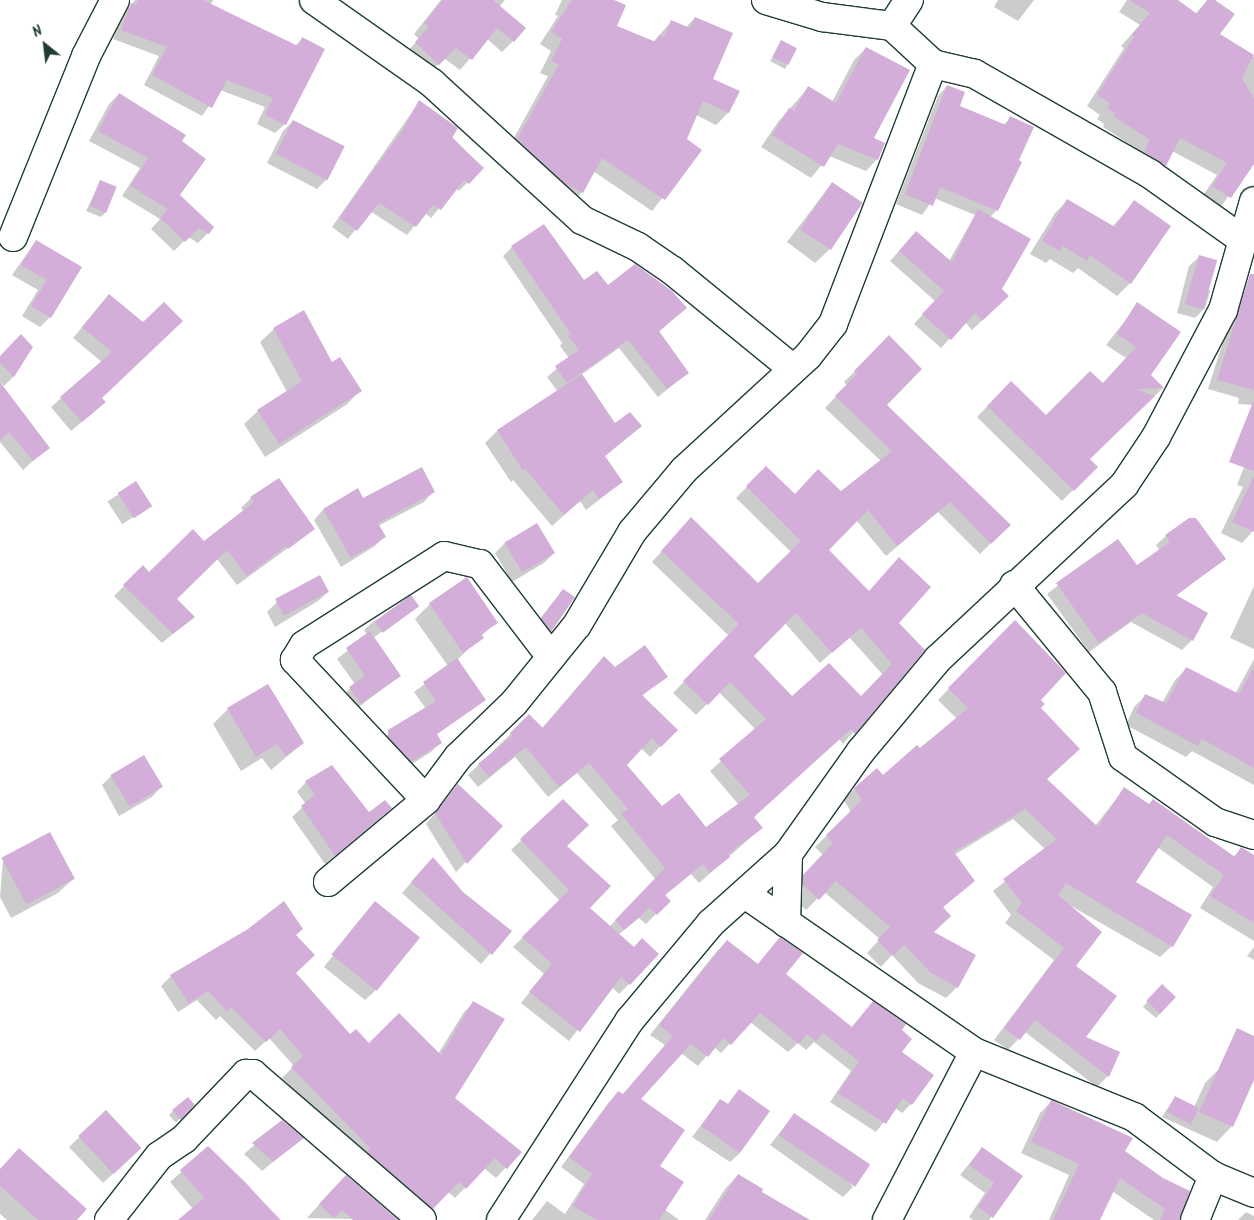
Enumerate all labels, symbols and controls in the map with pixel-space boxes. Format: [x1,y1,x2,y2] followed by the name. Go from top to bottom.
[20,20,70,70] north arrow
[29,20,47,44] text: N

